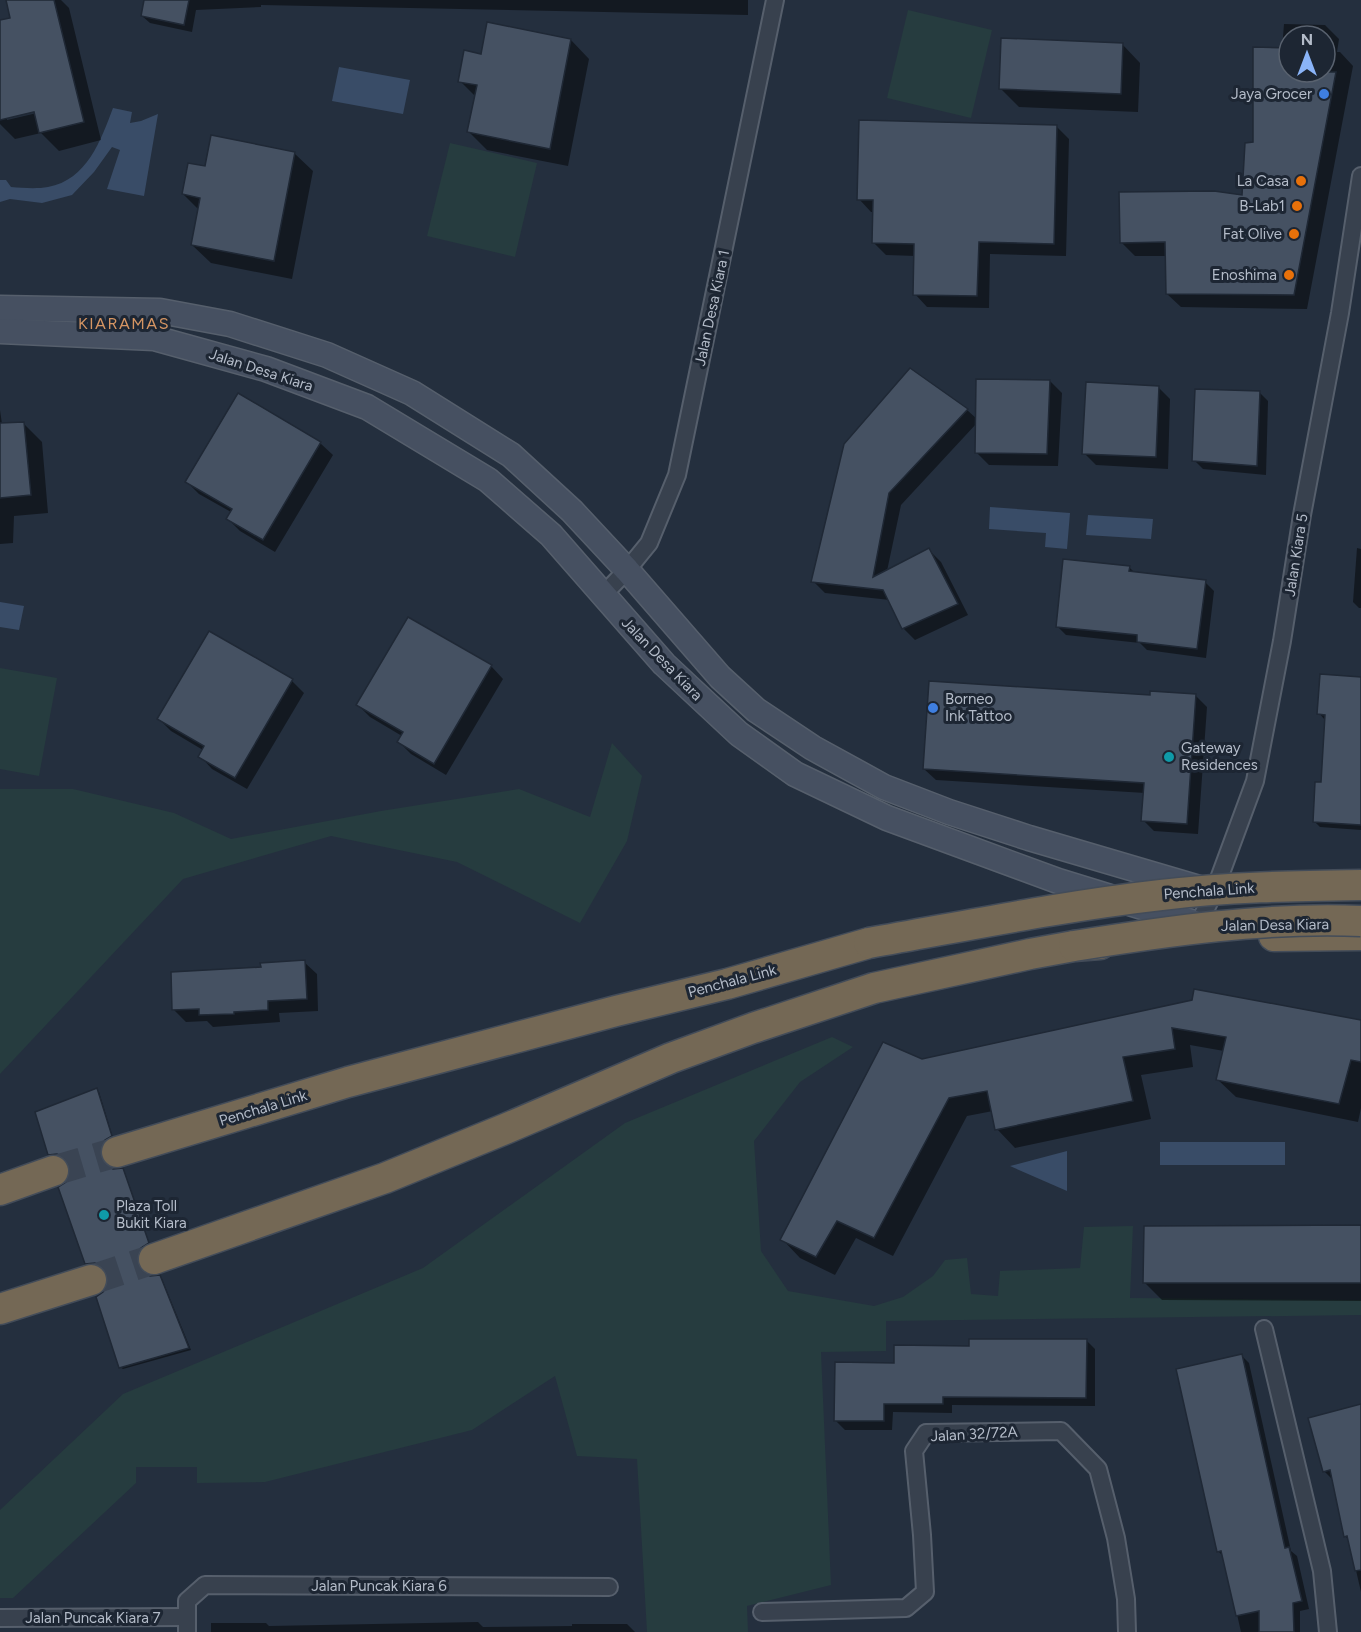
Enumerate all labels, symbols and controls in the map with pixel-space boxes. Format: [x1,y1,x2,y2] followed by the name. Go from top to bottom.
[1277,24,1337,84] north arrow
[1301,30,1313,49] text: N
[1231,85,1312,103] place label: Jaya Grocer
[1317,87,1331,101] marker: Jaya Grocer
[1237,172,1289,190] place label: La Casa
[1294,174,1308,188] marker: La Casa
[1239,197,1285,215] place label: B-Lab1
[1290,199,1304,213] marker: B-Lab1
[1223,225,1282,243] place label: Fat Olive
[1287,227,1301,241] marker: Fat Olive
[691,248,733,368] street label: Jalan Desa Kiara 1
[1212,266,1277,284] place label: Enoshima
[1282,268,1296,282] marker: Enoshima
[78,314,170,333] district label: KIARAMAS
[207,345,315,395] street label: Jalan Desa Kiara
[1281,512,1311,598] street label: Jalan Kiara 5
[618,614,706,704] street label: Jalan Desa Kiara
[945,690,1012,725] place label: Borneo Ink Tattoo
[926,701,940,715] marker: Borneo Ink Tattoo
[1181,739,1258,774] place label: Gateway Residences
[1162,750,1176,764] marker: Gateway Residences
[1163,879,1256,903] street label: Penchala Link
[1221,915,1329,935] street label: Jalan Desa Kiara
[686,960,779,1001] street label: Penchala Link
[217,1086,310,1130] street label: Penchala Link
[116,1197,187,1232] place label: Plaza Toll Bukit Kiara
[97,1208,111,1222] marker: Plaza Toll Bukit Kiara
[930,1423,1018,1445] street label: Jalan 32/72A
[311,1577,447,1595] street label: Jalan Puncak Kiara 6
[25,1609,161,1627] street label: Jalan Puncak Kiara 7

